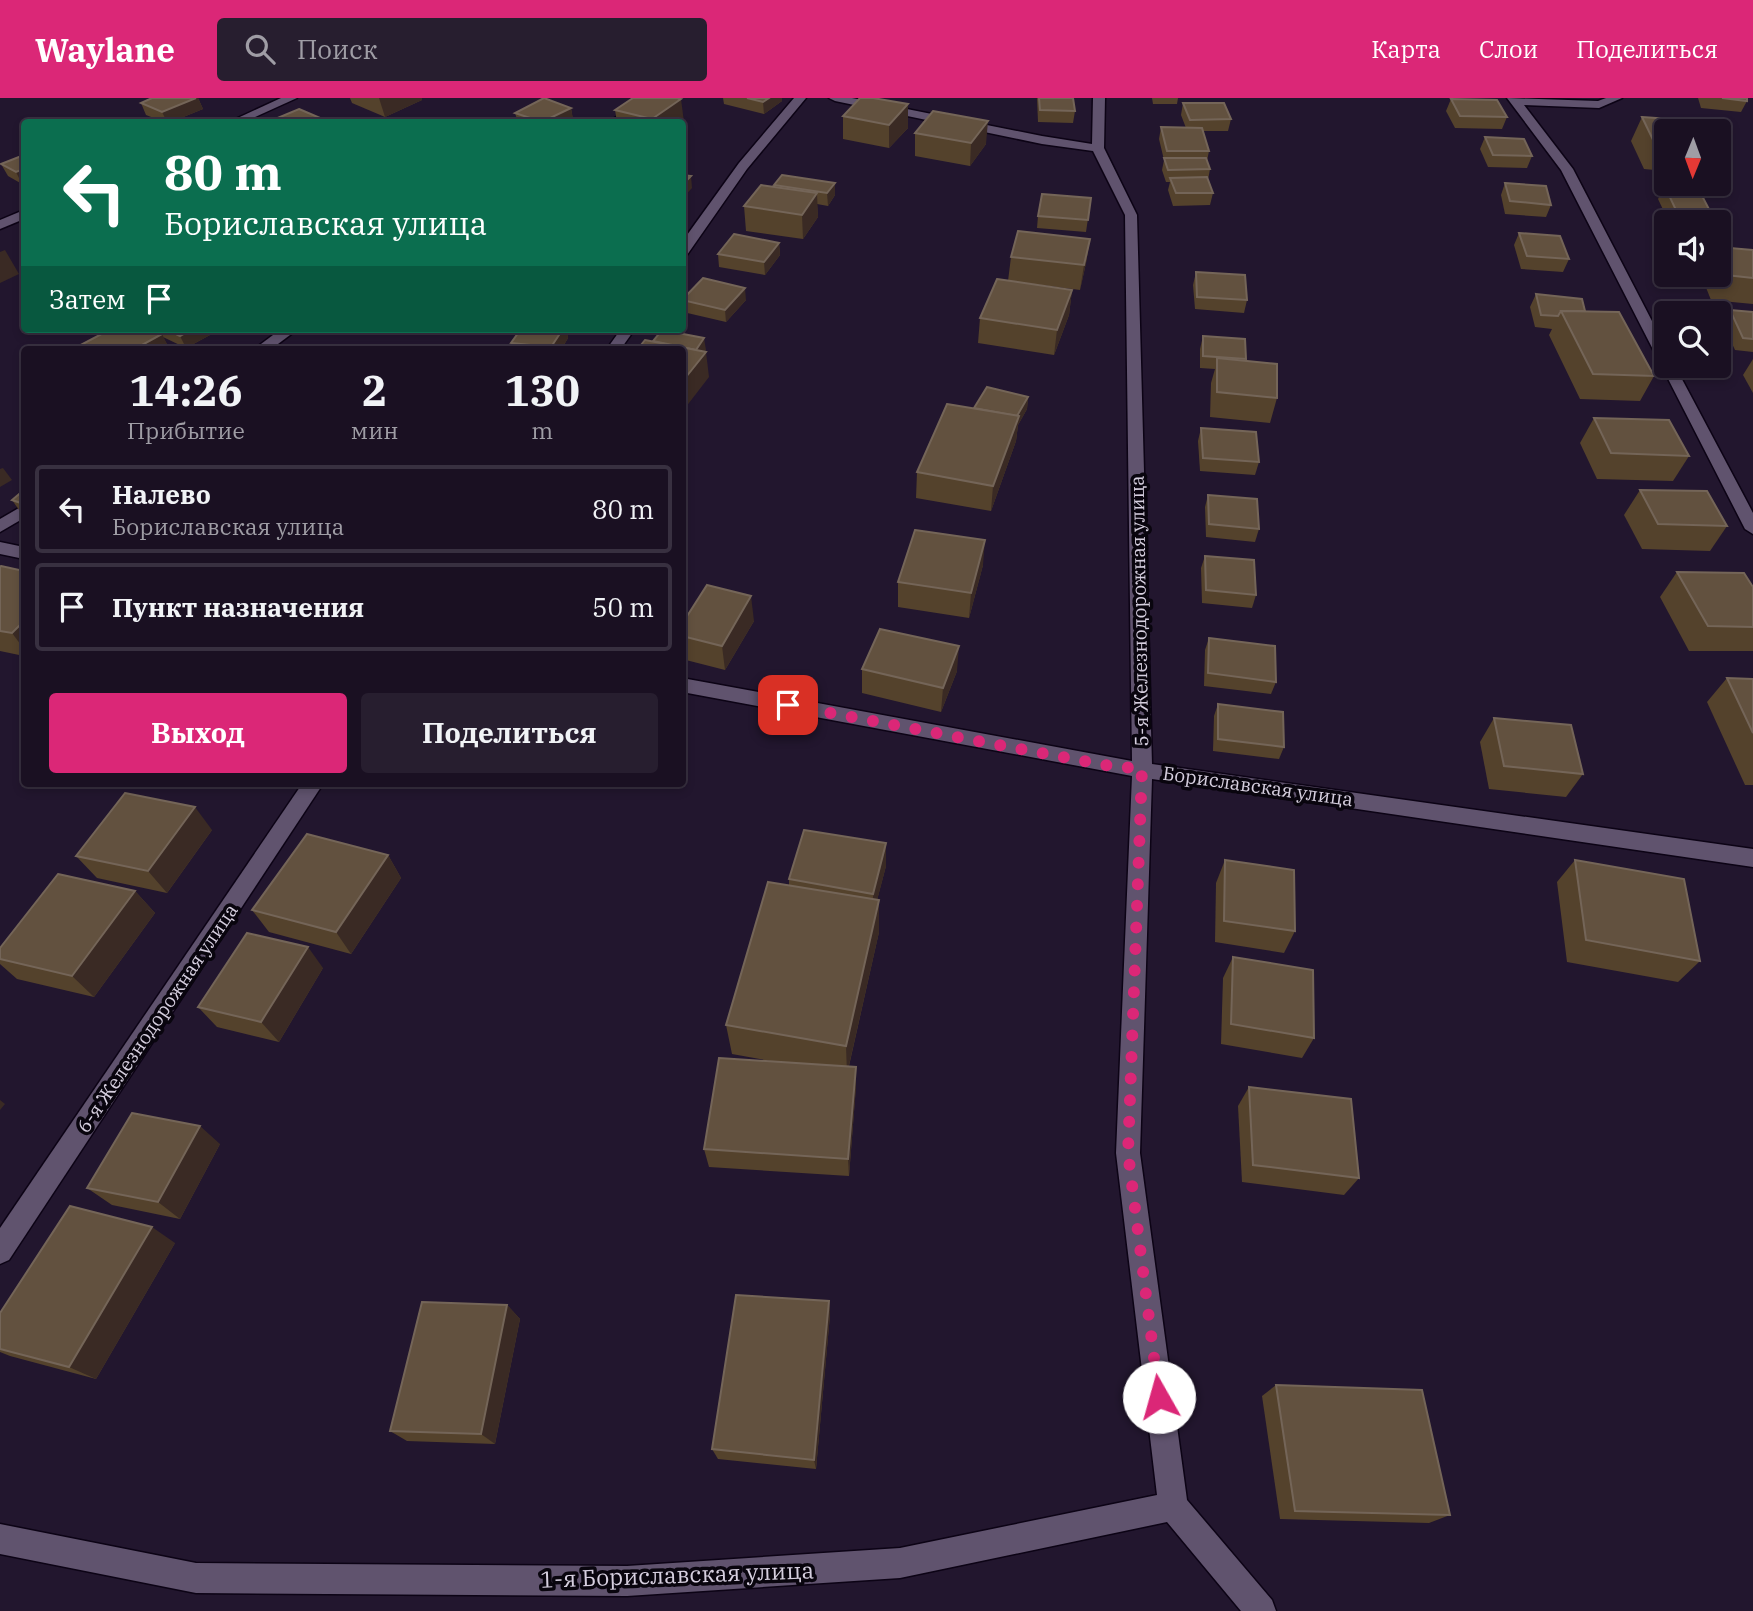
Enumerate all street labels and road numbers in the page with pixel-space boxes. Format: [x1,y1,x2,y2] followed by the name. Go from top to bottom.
[1125,475,1153,747] street label: 5-я Железнодорожная улица
[1161,761,1355,811] street label: Бориславская улица
[71,899,243,1137] street label: 6-я Железнодорожная улица
[540,1554,814,1594] street label: 1-я Бориславская улица

